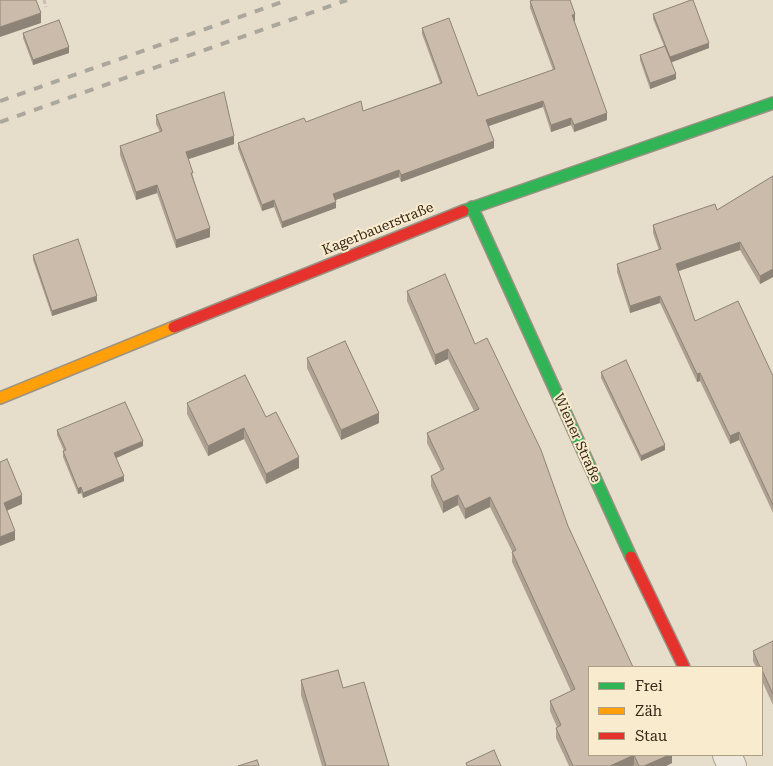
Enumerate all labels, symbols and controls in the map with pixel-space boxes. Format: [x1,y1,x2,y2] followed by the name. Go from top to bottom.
[320,199,436,259] street label: Kagerbauerstraße
[550,391,604,485] street label: Wiener Straße
[588,666,763,756] legend
[635,677,663,695] text: Frei
[635,702,662,720] text: Zäh
[635,727,667,745] text: Stau

